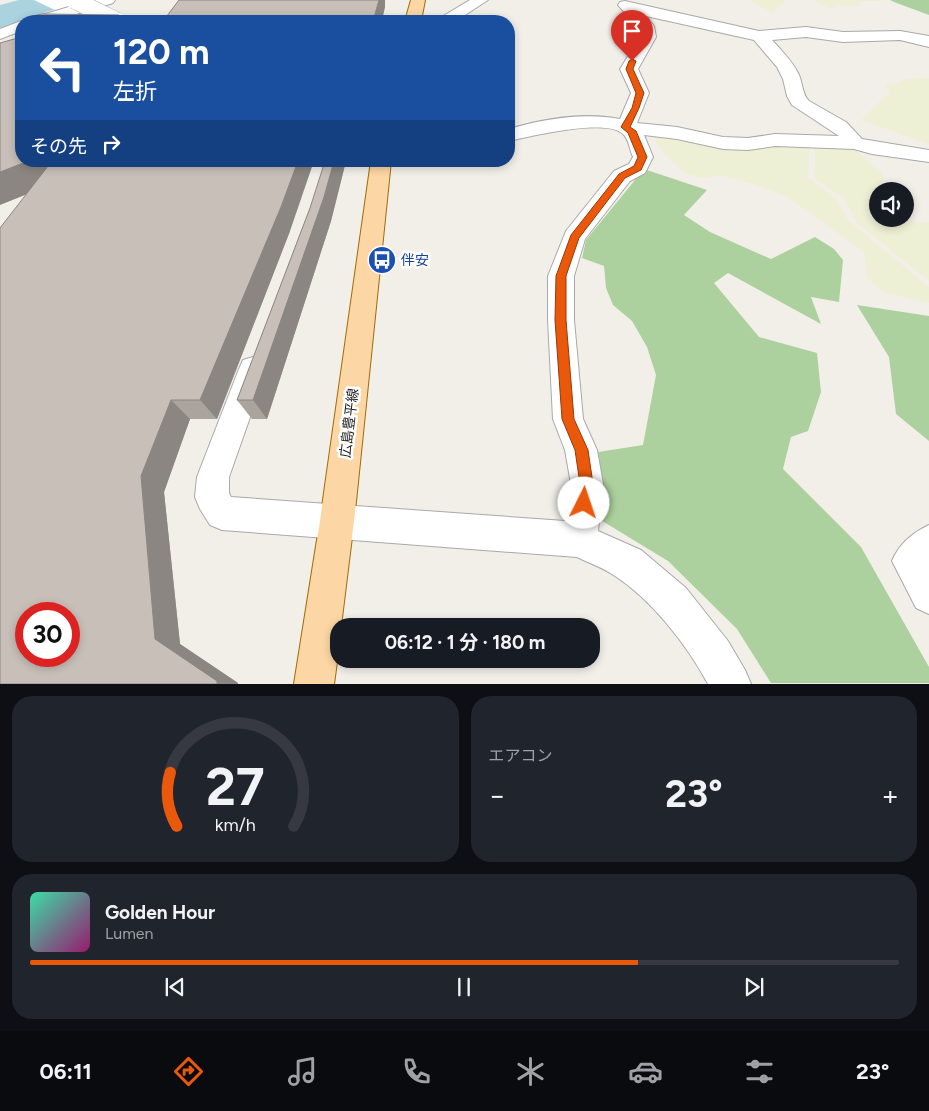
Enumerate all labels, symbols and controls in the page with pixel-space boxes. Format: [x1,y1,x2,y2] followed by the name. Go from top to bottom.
[611,10,653,61] pin
[618,17,646,45] icon: arrive
[113,31,210,73] text: 120 m
[30,35,95,100] icon: left
[113,78,157,105] text: 左折
[97,130,125,158] icon: right
[30,135,87,158] text: その先
[869,182,914,227] map controls
[869,182,914,227] button: sound
[367,245,397,275] bus stop icon: 伴安
[401,252,429,269] place label: 伴安
[337,387,362,459] street label: 広島豊平線
[557,476,609,528] position arrow
[15,602,80,667] speed limit sign: 30
[385,631,545,654] text: 06:12 · 1 分 · 180 m
[489,746,553,765] text: エアコン
[206,756,265,818] text: 27
[665,771,723,817] text: 23°
[489,778,506,812] text: −
[882,778,899,812] text: +
[215,814,256,835] text: km/h
[105,901,215,924] text: Golden Hour
[105,924,154,943] text: Lumen
[161,973,189,1001] icon: previous
[450,973,478,1001] icon: pause
[740,973,768,1001] icon: next
[171,1054,206,1089] icon: directions
[285,1054,320,1089] icon: music
[399,1054,434,1089] icon: phone
[513,1054,548,1089] icon: climate
[628,1054,663,1089] icon: car
[742,1054,777,1089] icon: filters
[40,1058,92,1085] text: 06:11
[856,1058,889,1085] text: 23°

